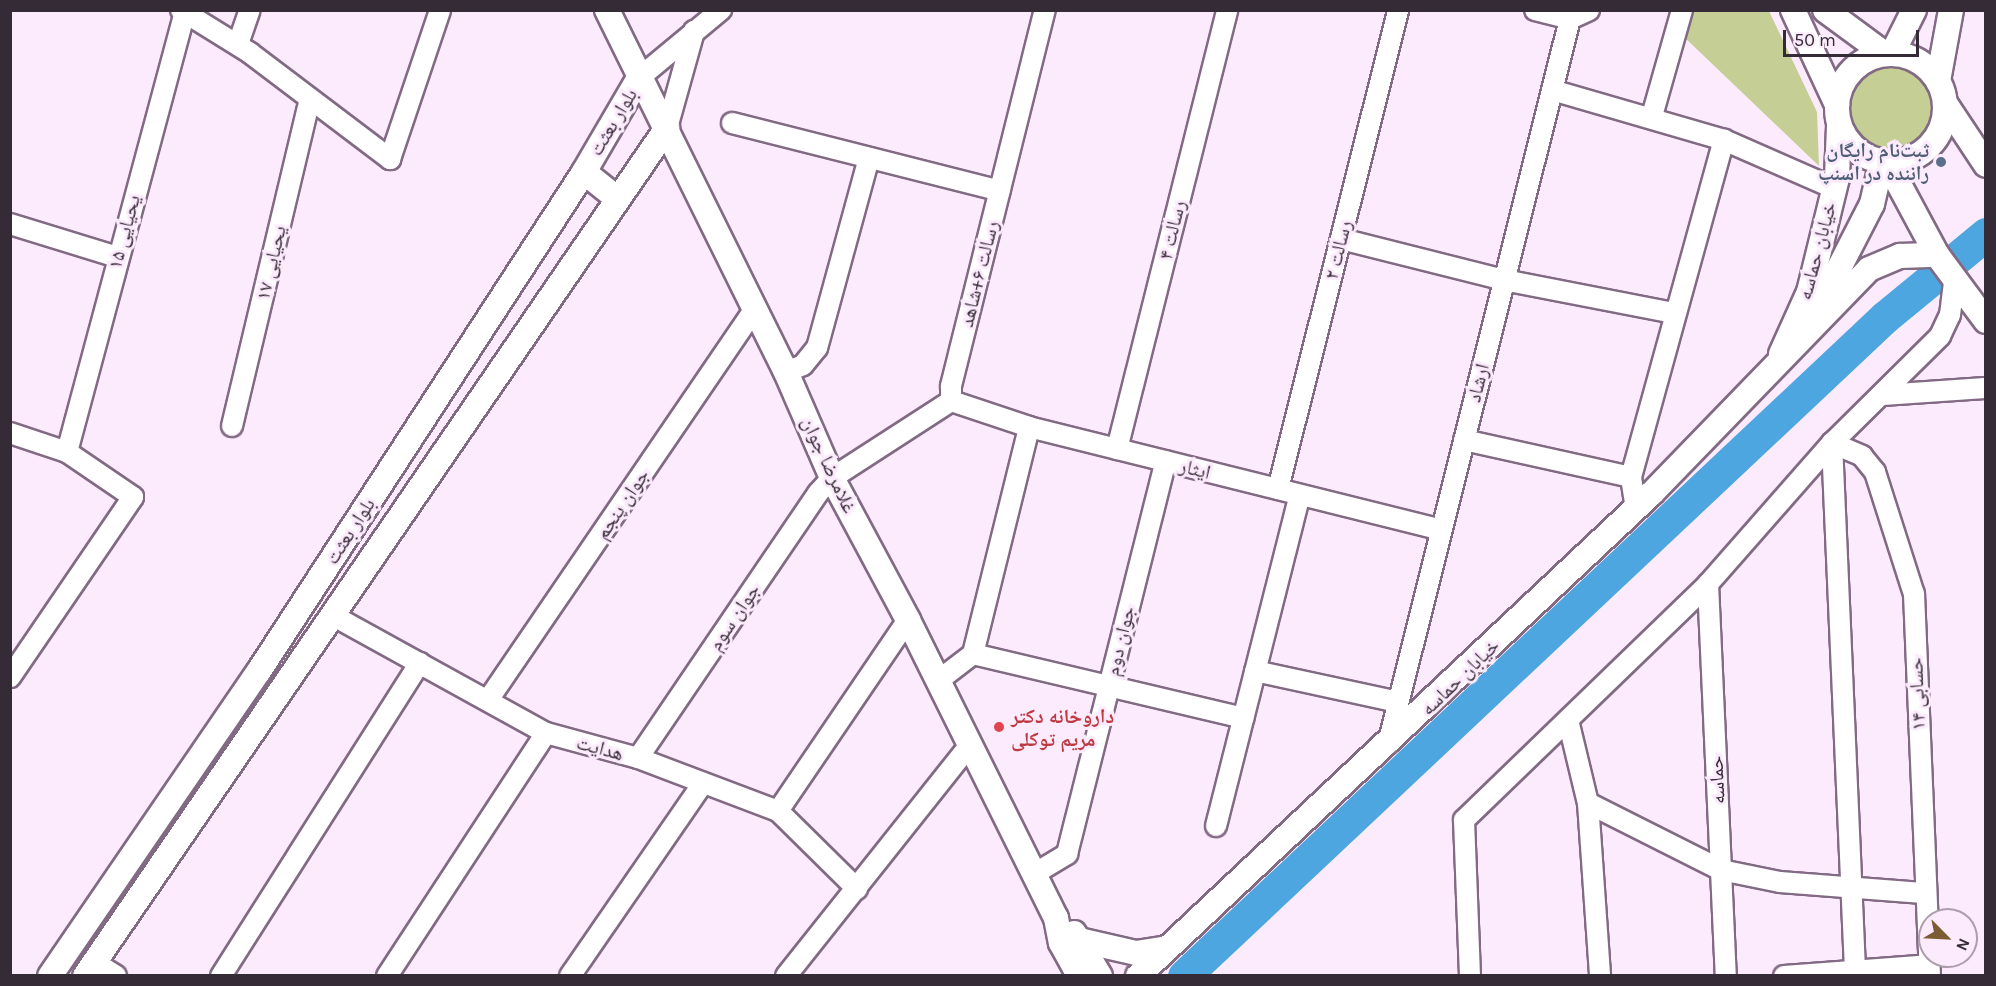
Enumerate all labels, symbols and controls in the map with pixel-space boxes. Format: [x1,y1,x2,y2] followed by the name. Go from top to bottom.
[1786,18,1922,56] scale bar
[1794,29,1836,51] text: 50 m
[584,84,642,160] street label: بلوار بعثت
[1818,138,1929,185] place label: ثبت‌نام رایگان راننده در اسنپ
[1934,155,1948,169] marker: ثبت‌نام رایگان راننده در اسنپ
[103,192,145,272] street label: یحیایی ۱۵
[1153,198,1191,262] street label: رسالت ۴
[1792,199,1842,303] street label: خیابان حماسه
[954,218,1004,330] street label: رسالت ۶+شاهد
[1319,218,1357,282] street label: رسالت ۲
[251,223,291,303] street label: یحیایی ۱۷
[1462,361,1494,405] street label: ارشاد
[796,413,862,517] street label: غلامرضا جوان
[1177,454,1213,484] street label: ایثار
[590,464,654,544] street label: جوان پنجم
[320,493,380,569] street label: بلوار بعثت
[703,579,765,655] street label: جوان سوم
[1100,604,1140,678] street label: جوان دوم
[1416,634,1504,720] street label: خیابان حماسه
[1904,657,1930,731] street label: حسابی ۱۴
[1011,704,1114,751] place label: داروخانه دکتر مریم توکلی
[992,720,1006,734] marker: داروخانه دکتر مریم توکلی
[574,730,626,766] street label: هدایت
[1704,755,1730,805] street label: حماسه
[1918,908,1978,968] north arrow
[1952,936,1974,954] text: N

